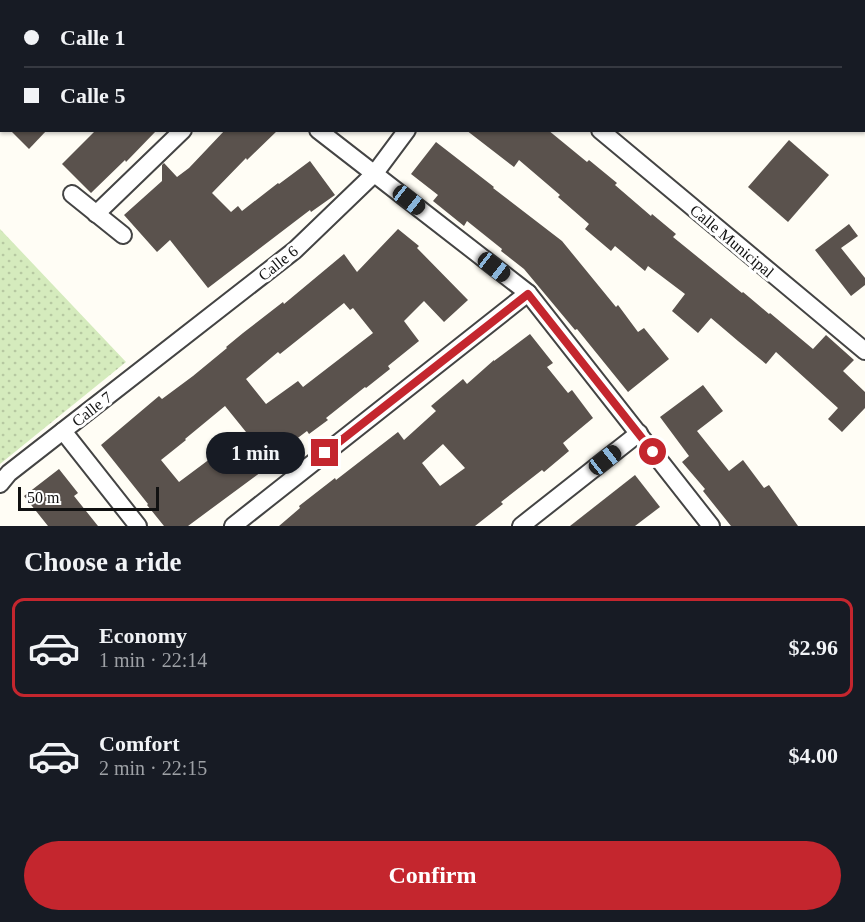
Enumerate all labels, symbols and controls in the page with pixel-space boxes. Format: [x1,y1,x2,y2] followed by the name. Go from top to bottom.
[60,25,125,50] text: Calle 1
[60,83,125,108] text: Calle 5
[389,182,429,218] car
[686,201,778,282] street label: Calle Municipal
[255,242,301,284] street label: Calle 6
[474,249,514,285] car
[69,388,115,430] street label: Calle 7
[205,432,304,474] callout: 1 min
[639,438,666,465] route start
[311,439,338,466] route end
[231,442,280,464] text: 1 min
[585,442,625,478] car
[18,484,159,511] scale bar
[27,489,59,506] text: 50 m
[24,547,182,577] text: Choose a ride
[27,621,81,675] icon: car
[99,623,187,648] text: Economy
[789,635,838,660] text: $2.96
[99,649,207,671] text: 1 min · 22:14
[27,729,81,783] icon: car
[99,731,180,756] text: Comfort
[789,743,838,768] text: $4.00
[99,757,207,779] text: 2 min · 22:15
[24,841,841,910] button: Confirm

